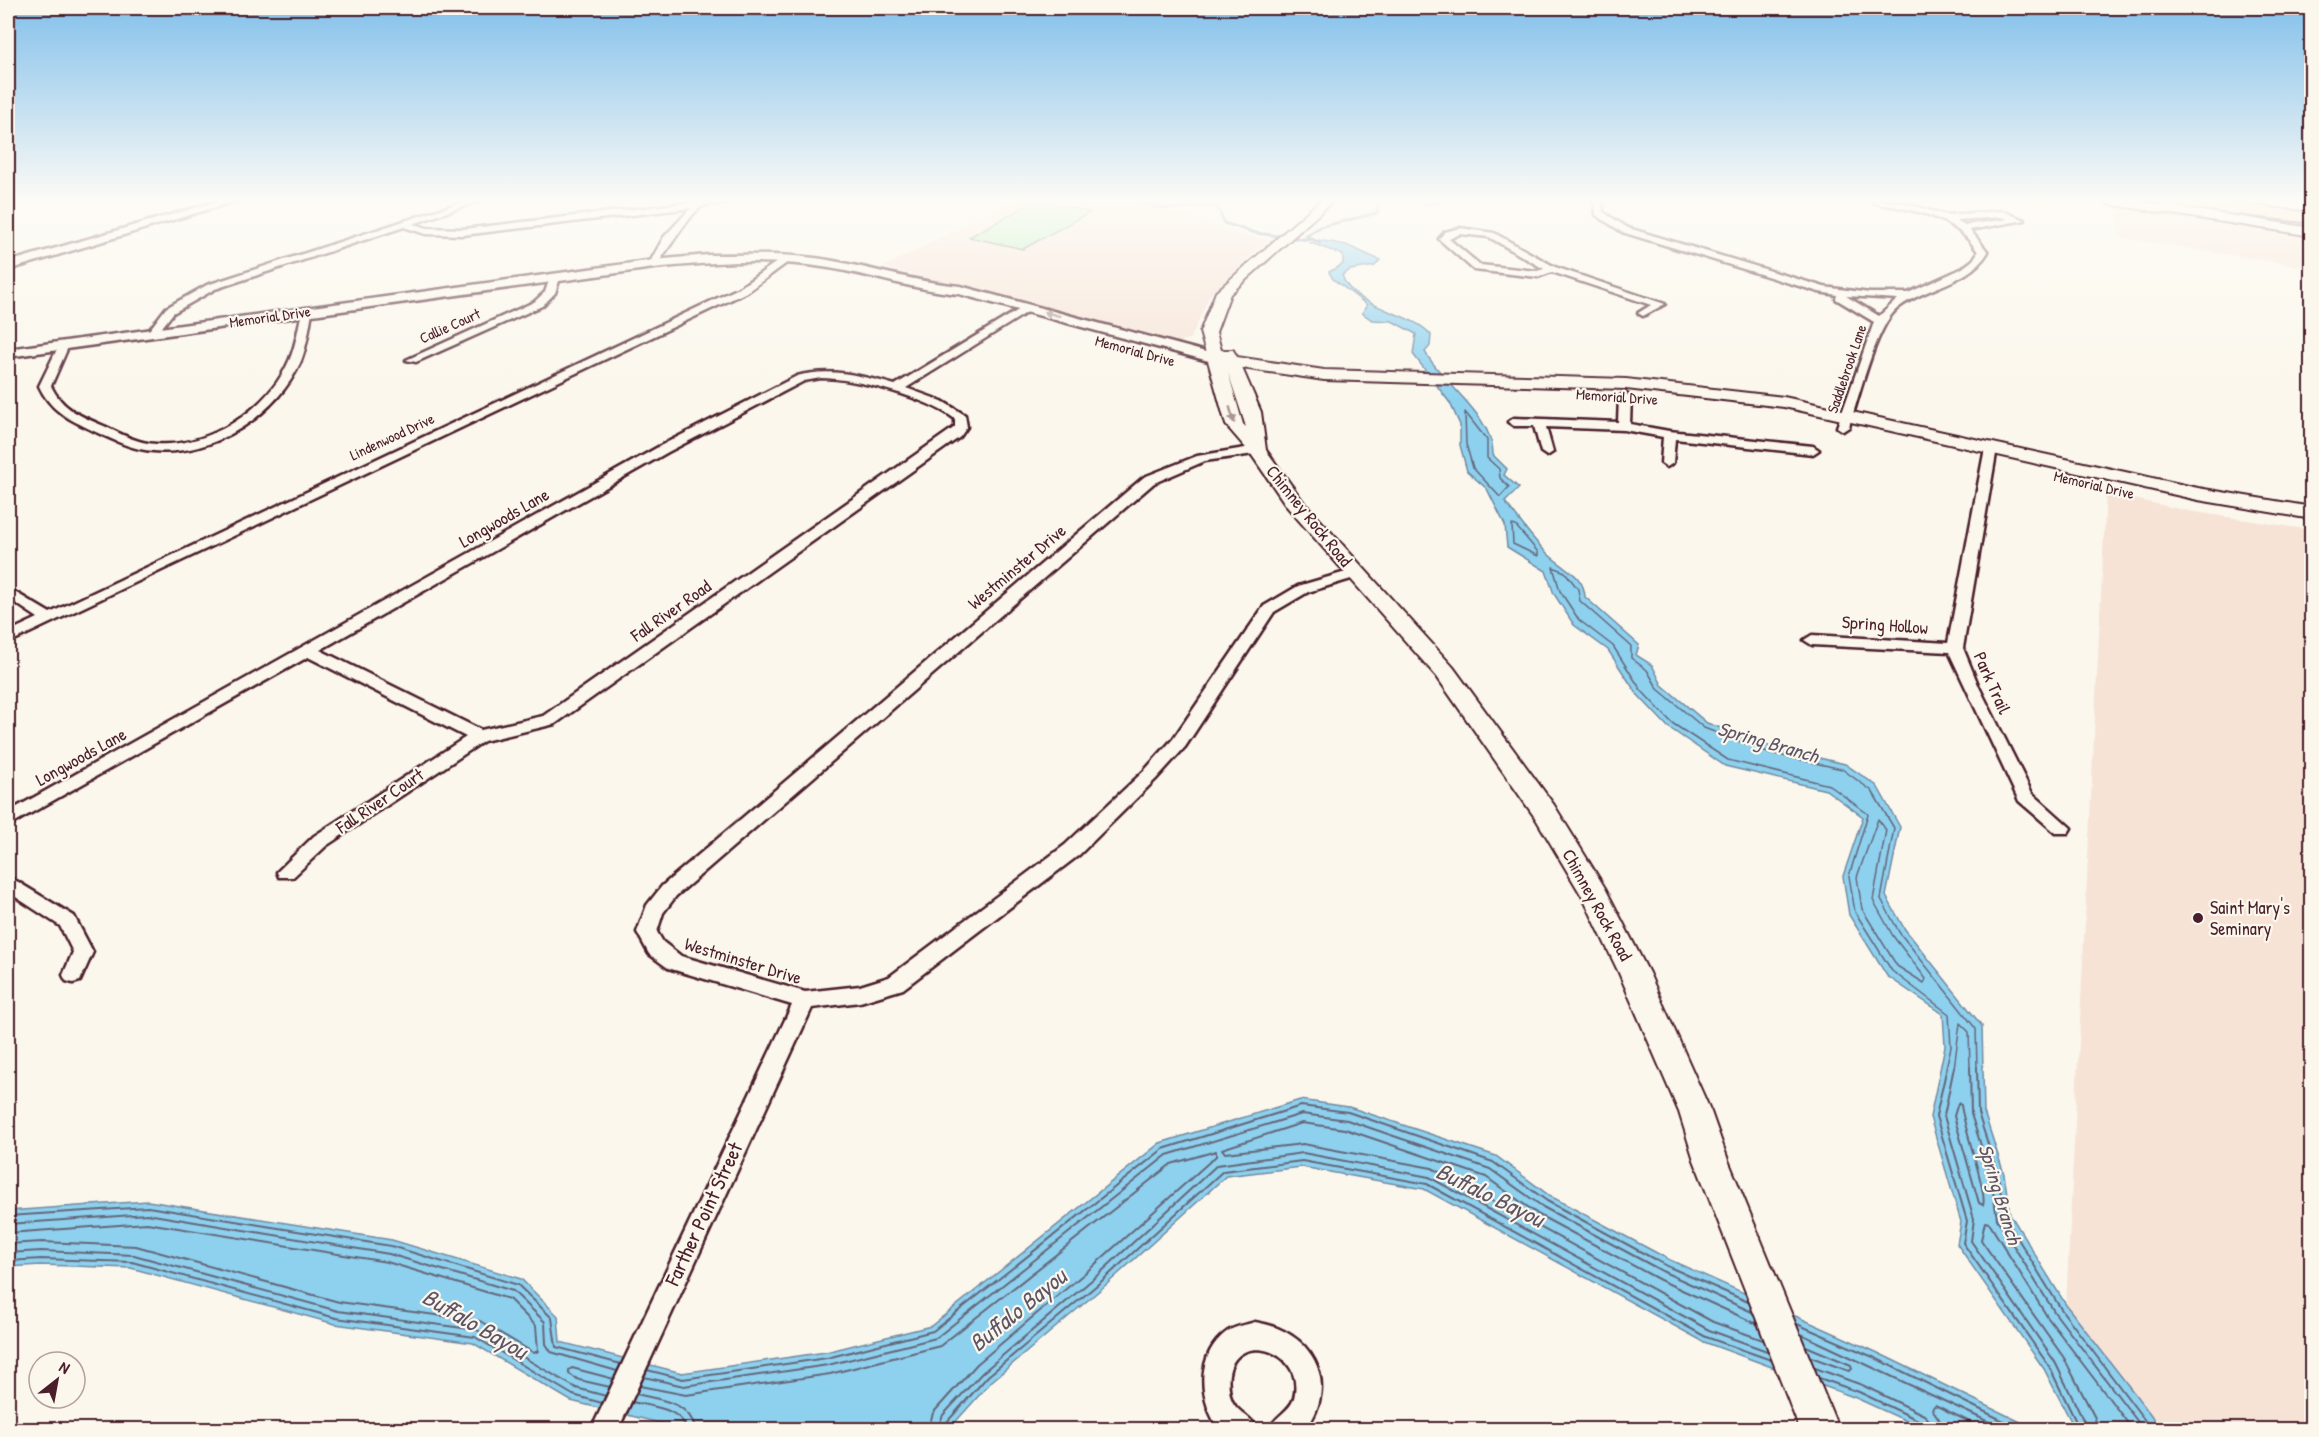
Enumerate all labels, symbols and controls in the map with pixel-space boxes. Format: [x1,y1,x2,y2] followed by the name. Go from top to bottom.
[228,300,312,333] street label: Memorial Drive
[416,302,484,348] street label: Callie Court
[1042,309,1061,319] one-way arrow
[1822,322,1871,416] street label: Saddlebrook Lane
[1093,330,1177,371] street label: Memorial Drive
[1575,383,1659,410] street label: Memorial Drive
[1228,406,1237,424] one-way arrow
[346,408,437,465] street label: Lindenwood Drive
[1261,460,1358,572] street label: Chimney Rock Road
[2052,465,2136,504] street label: Memorial Drive
[454,482,553,553] street label: Longwoods Lane
[962,518,1071,615] street label: Westminster Drive
[625,574,716,648] street label: Fall River Road
[1841,609,1929,640] street label: Spring Hollow
[1968,648,2017,718] street label: Park Trail
[1714,714,1823,770] water label: Spring Branch
[31,721,131,792] street label: Longwoods Lane
[330,762,429,840] street label: Fall River Court
[1556,844,1638,965] street label: Chimney Rock Road
[2210,895,2290,941] place label: Saint Mary's Seminary
[2191,911,2205,925] marker: Saint Mary's Seminary
[682,931,805,990] street label: Westminster Drive
[657,1137,750,1291] street label: Farther Point Street
[1972,1140,2029,1249] water label: Spring Branch
[1431,1154,1552,1236] water label: Buffalo Bayou
[962,1259,1075,1359] water label: Buffalo Bayou
[417,1280,536,1368] water label: Buffalo Bayou
[27,1350,87,1410] north arrow
[55,1356,74,1379] text: N

